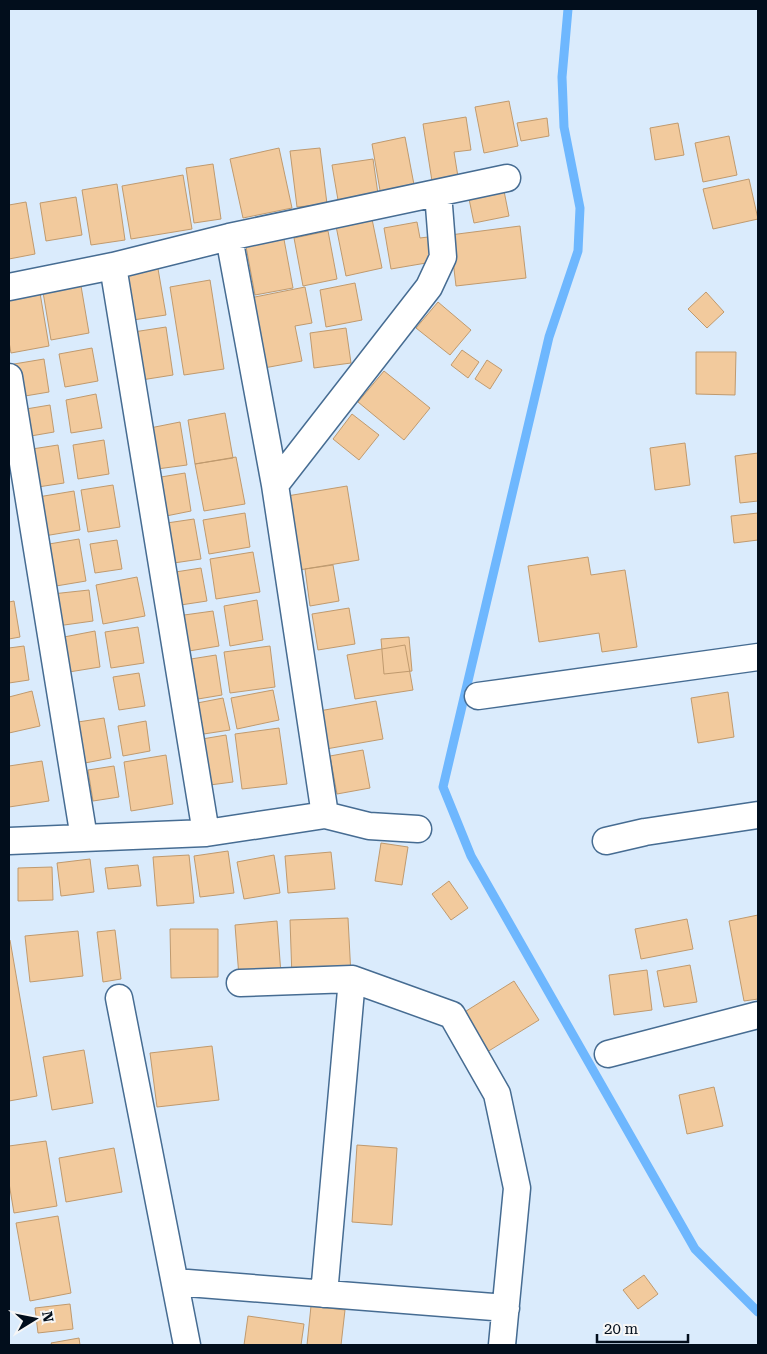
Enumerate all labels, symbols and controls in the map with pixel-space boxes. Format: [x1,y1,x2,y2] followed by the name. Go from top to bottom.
[10,1294,60,1344] north arrow
[39,1310,57,1324] text: N
[597,1312,688,1344] scale bar
[604,1320,639,1338] text: 20 m

